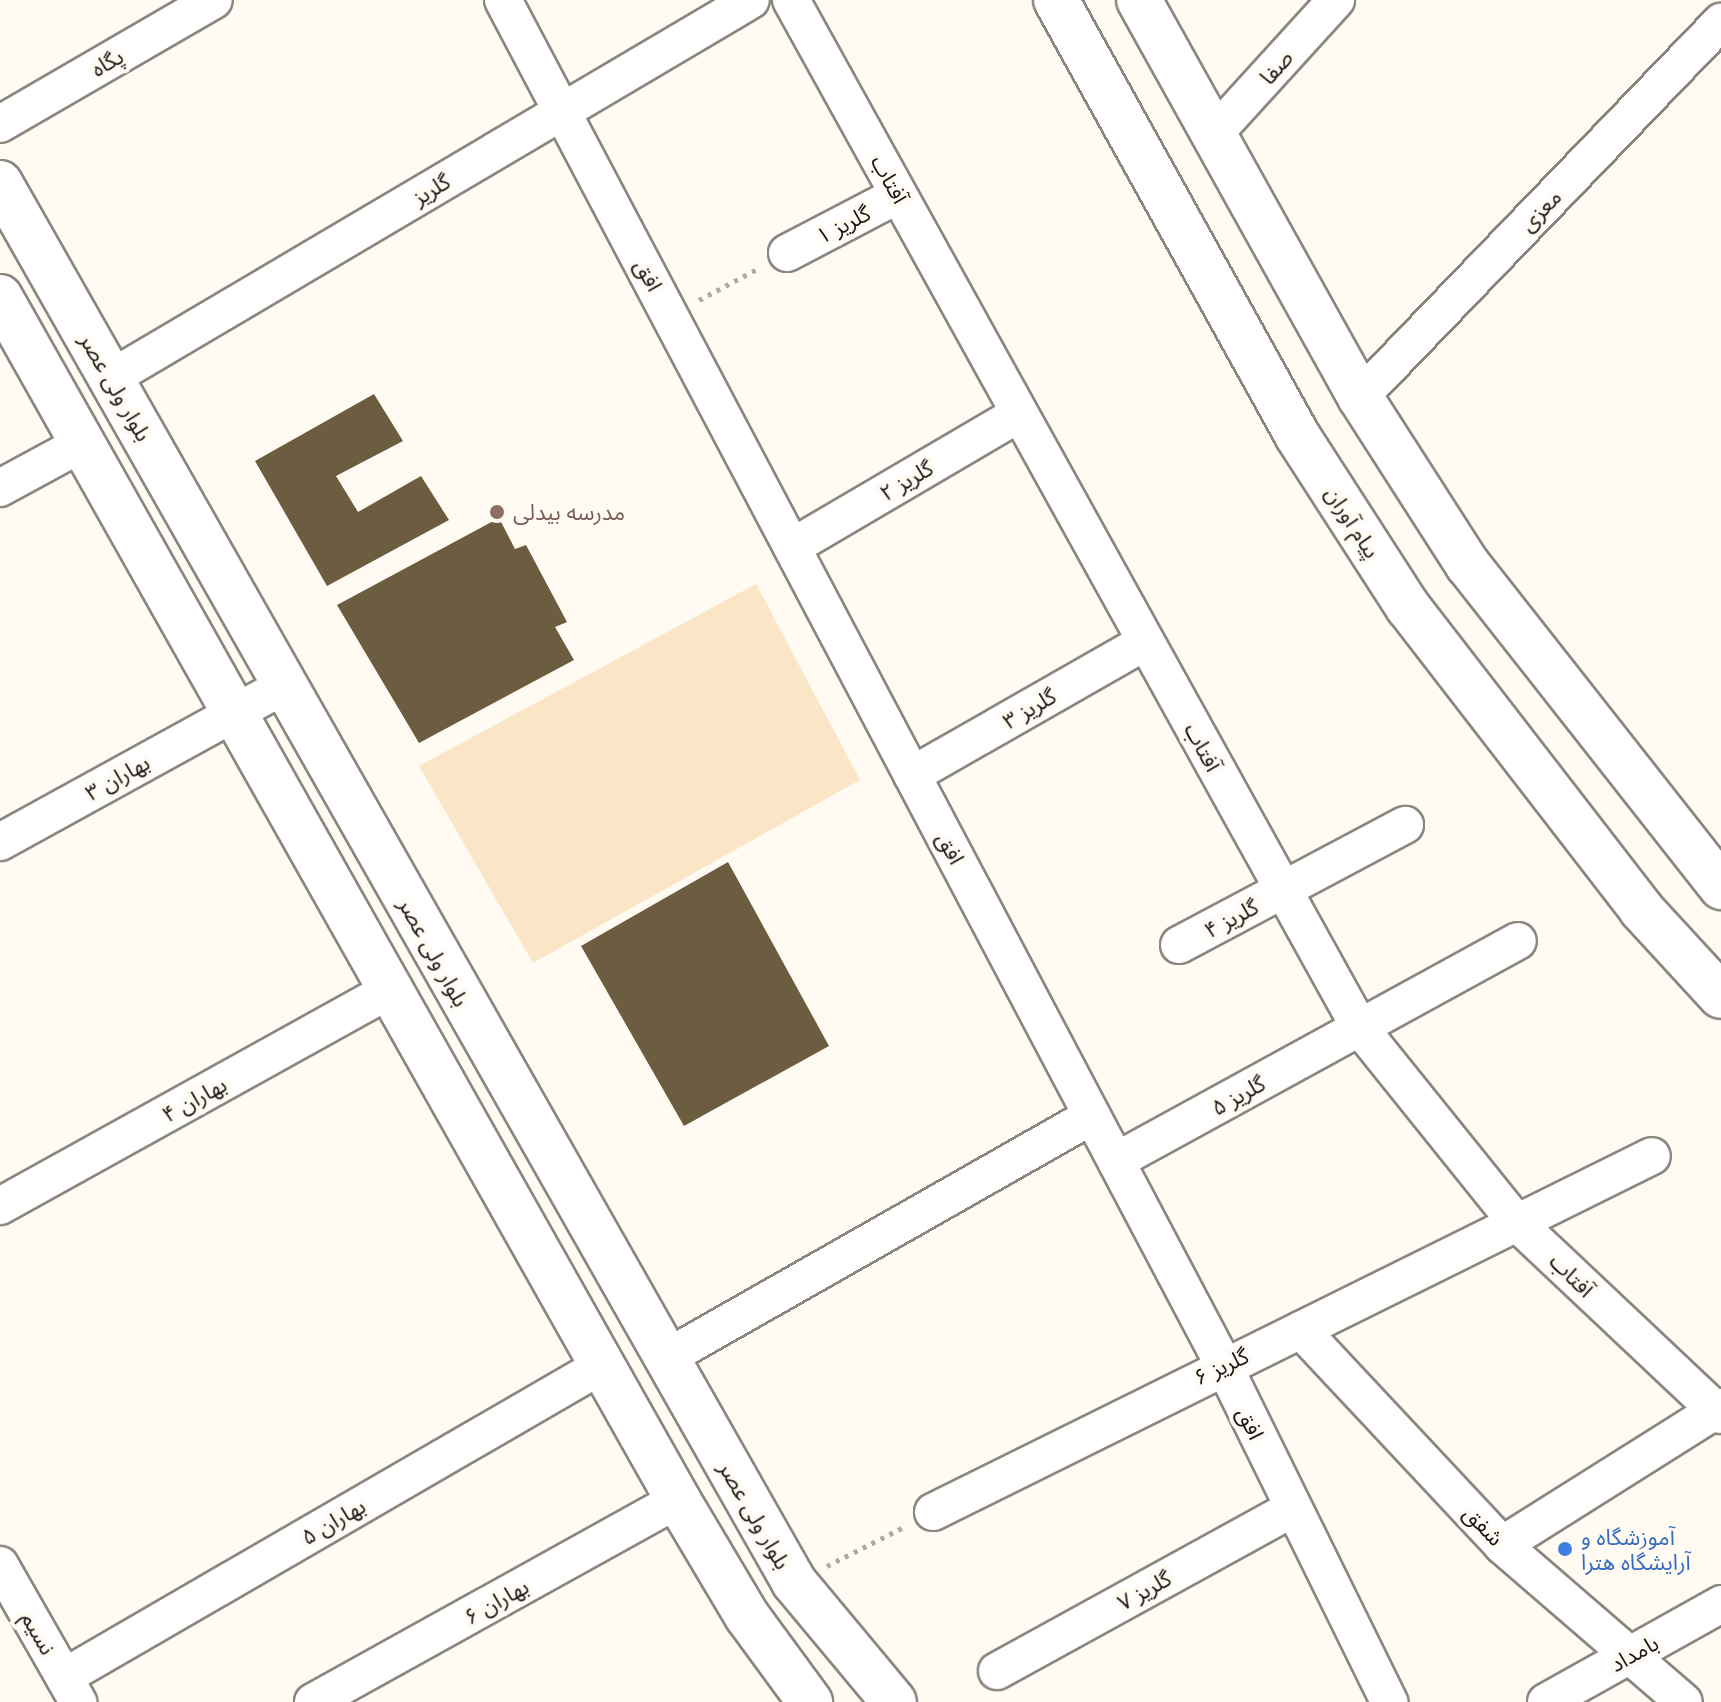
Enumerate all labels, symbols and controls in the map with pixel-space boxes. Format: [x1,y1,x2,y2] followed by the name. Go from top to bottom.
[86,42,128,82] street label: پگاه
[1254,44,1298,90] street label: صفا
[866,150,914,208] street label: آفتاب
[407,168,455,210] street label: گلریز
[1514,183,1566,237] street label: معزی
[811,199,875,249] street label: گلریز ۱
[630,254,668,296] street label: افق
[75,328,157,446] street label: بلوار ولی عصر
[875,454,937,506] street label: گلریز ۲
[1320,481,1386,563] street label: پیام آوران
[513,499,625,525] place label: مدرسه بیدلی
[488,503,506,521] marker: مدرسه بیدلی
[998,682,1060,734] street label: گلریز ۳
[1179,718,1227,776] street label: آفتاب
[80,749,154,805] street label: بهاران ۳
[932,827,970,869] street label: افق
[393,893,475,1011] street label: بلوار ولی عصر
[1200,893,1262,943] street label: گلریز ۴
[1207,1070,1269,1120] street label: گلریز ۵
[157,1071,231,1127] street label: بهاران ۴
[1544,1248,1600,1302] street label: آفتاب
[1189,1342,1253,1390] street label: گلریز ۶
[1232,1403,1270,1443] street label: افق
[714,1456,796,1574] street label: بلوار ولی عصر
[296,1492,370,1550] street label: بهاران ۵
[1459,1499,1509,1551] street label: شفق
[1581,1523,1691,1574] place label: آموزشگاه و آرایشگاه هترا
[1556,1540,1574,1558] marker: آموزشگاه و آرایشگاه هترا
[1113,1565,1175,1615] street label: گلریز ۷
[459,1573,533,1629] street label: بهاران ۶
[16,1607,62,1659] street label: نسیم
[1605,1629,1663,1677] street label: بامداد

